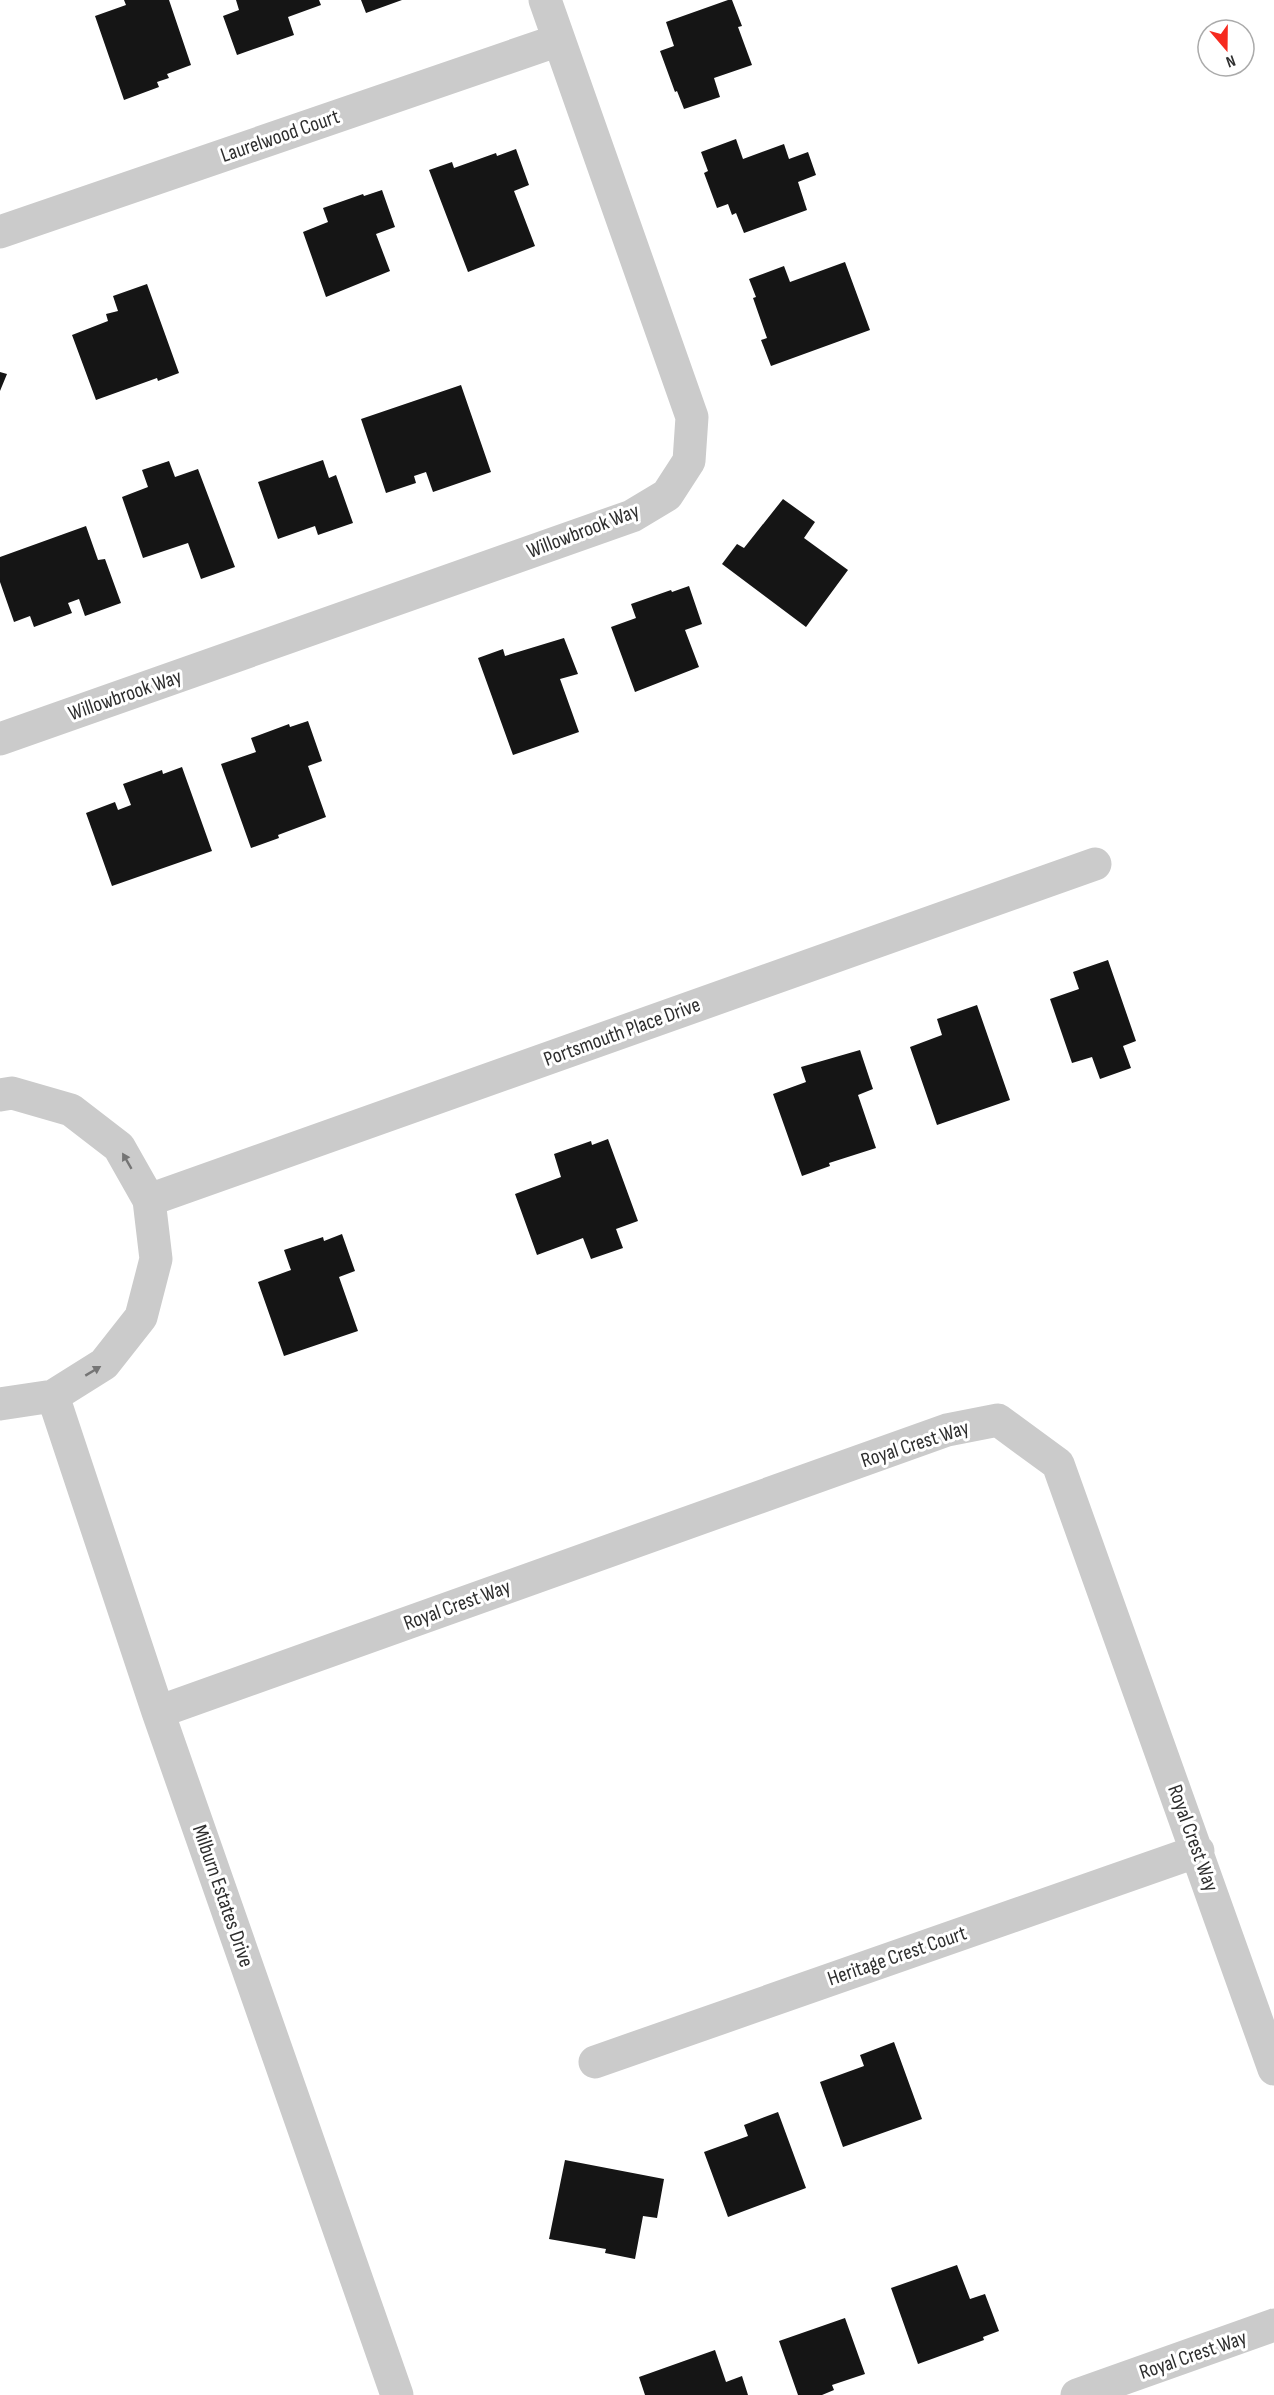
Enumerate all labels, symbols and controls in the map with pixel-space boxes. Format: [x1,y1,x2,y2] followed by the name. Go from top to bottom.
[1196,18,1256,78] north arrow
[1223,50,1238,71] text: N
[217,104,343,168] street label: Laurelwood Court
[523,498,643,564] street label: Willowbrook Way
[65,664,185,726] street label: Willowbrook Way
[540,992,704,1072] street label: Portsmouth Place Drive
[121,1153,132,1169] one-way arrow
[85,1366,101,1377] one-way arrow
[858,1415,972,1473] street label: Royal Crest Way
[400,1574,514,1636] street label: Royal Crest Way
[1162,1781,1224,1895] street label: Royal Crest Way
[187,1822,259,1970] street label: Milburn Estates Drive
[824,1921,970,1991] street label: Heritage Crest Court
[1136,2325,1250,2385] street label: Royal Crest Way

